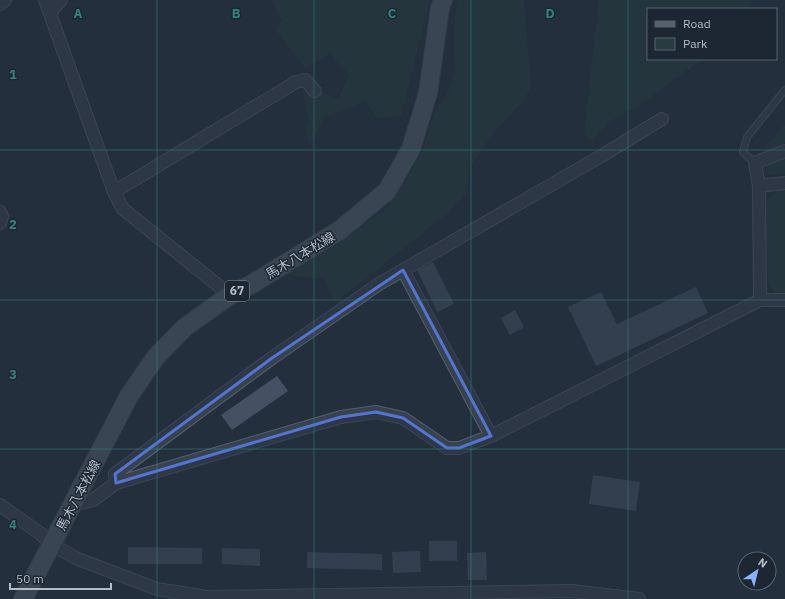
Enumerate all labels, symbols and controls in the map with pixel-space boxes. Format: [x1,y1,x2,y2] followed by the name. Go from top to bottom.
[74,5,83,22] text: A
[232,5,241,22] text: B
[388,5,397,22] text: C
[545,5,555,22] text: D
[647,8,777,60] legend
[683,16,711,31] text: Road
[683,36,708,51] text: Park
[9,66,17,83] text: 1
[9,216,17,233] text: 2
[262,228,338,283] street label: 馬木八本松線
[225,281,249,301] road number: 67
[9,366,17,383] text: 3
[53,457,104,534] street label: 馬木八本松線
[9,516,17,533] text: 4
[737,551,777,591] north arrow
[755,555,770,571] text: N
[10,565,111,591] scale bar
[16,571,44,586] text: 50 m

